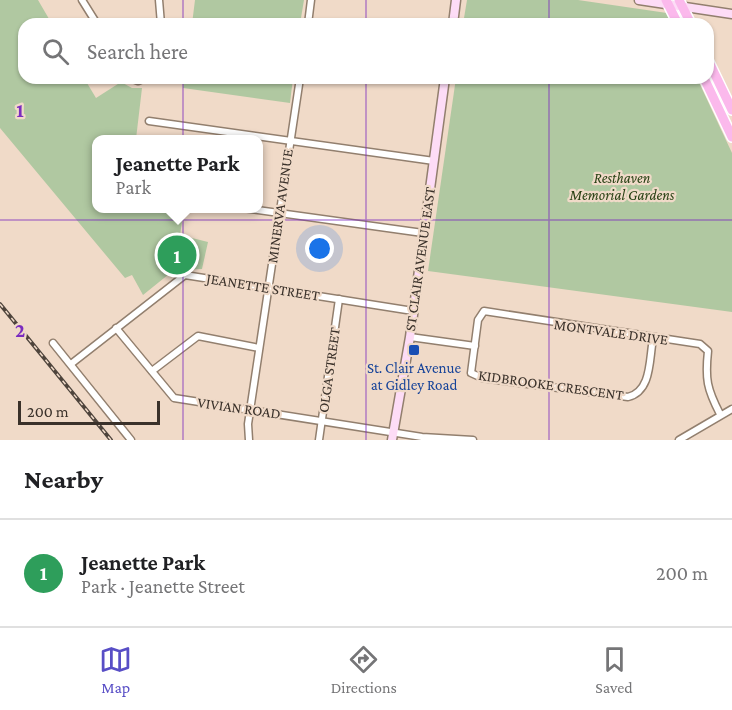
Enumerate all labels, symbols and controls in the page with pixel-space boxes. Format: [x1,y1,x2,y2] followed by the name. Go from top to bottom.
[18,18,714,84] search box
[39,35,72,68] icon: search
[87,39,188,64] text: Search here
[16,99,24,121] text: 1
[92,135,263,213] popup
[264,148,296,264] street label: MINERVA AVENUE
[115,151,240,176] text: Jeanette Park
[569,170,675,203] park label: Resthaven Memorial Gardens
[115,176,151,198] text: Park
[402,186,438,332] street label: ST CLAIR AVENUE EAST
[158,232,196,278] pin: 1
[305,234,334,263] your location
[203,270,321,305] street label: JEANETTE STREET
[553,316,669,348] street label: MONTVALE DRIVE
[15,319,25,341] text: 2
[315,326,343,414] street label: OLGA STREET
[407,343,421,357] marker: St. Clair Avenue at Gidley Road
[367,360,462,394] place label: St. Clair Avenue at Gidley Road
[477,367,625,403] street label: KIDBROOKE CRESCENT
[196,394,282,422] street label: VIVIAN ROAD
[18,398,160,426] scale bar
[27,403,69,420] text: 200 m
[24,465,103,494] text: Nearby
[81,550,205,575] text: Jeanette Park
[40,562,47,584] text: 1
[656,562,708,584] text: 200 m
[81,575,245,597] text: Park · Jeanette Street
[99,643,132,696] tab: Map
[331,643,397,696] tab: Directions
[595,643,633,696] tab: Saved

